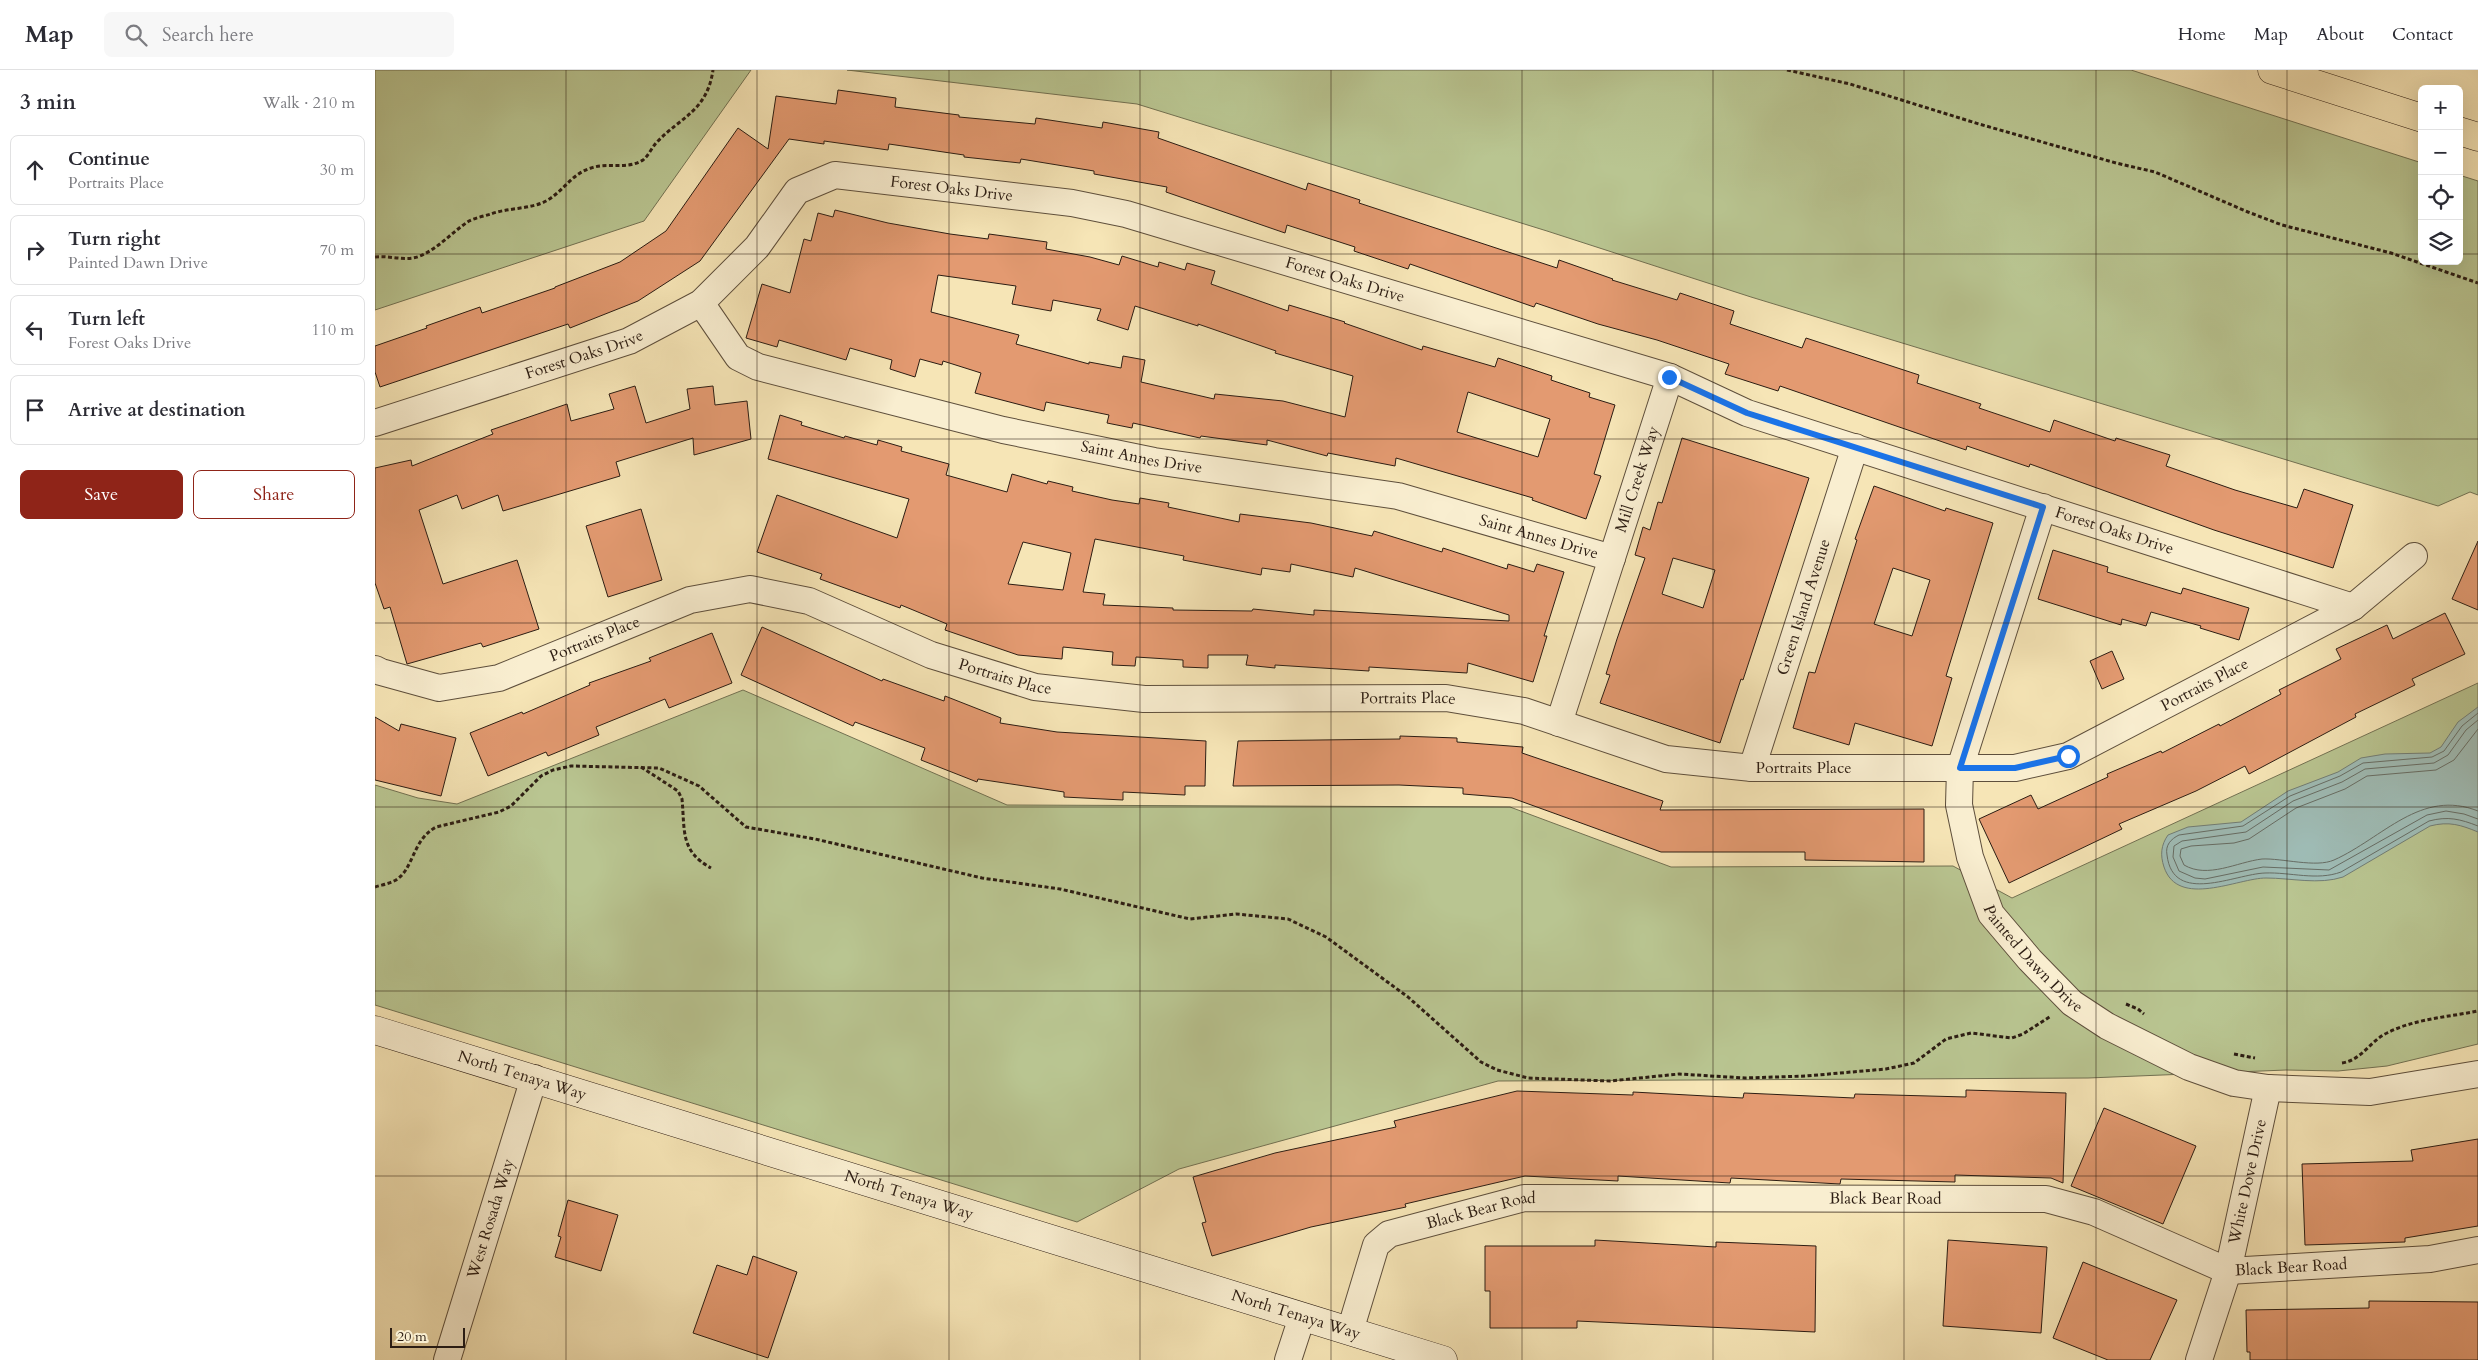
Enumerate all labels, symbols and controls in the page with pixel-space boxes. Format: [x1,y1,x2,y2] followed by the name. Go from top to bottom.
[104,12,454,57] search box
[25,18,74,51] text: Map
[122,21,150,49] icon: search
[162,22,254,48] text: Search here
[2178,22,2226,47] text: Home
[2254,22,2288,47] text: Map
[2316,22,2364,47] text: About
[2392,22,2453,47] text: Contact
[2418,85,2463,265] map controls
[2418,85,2463,130] button: +
[20,88,76,117] text: 3 min
[263,92,355,114] text: Walk · 210 m
[2418,130,2463,175] button: −
[68,146,150,172] text: Continue
[21,156,49,184] icon: ahead
[320,159,354,181] text: 30 m
[889,171,1014,207] street label: Forest Oaks Drive
[68,172,164,194] text: Portraits Place
[2418,175,2463,220] button: locate
[2418,220,2463,265] button: layers
[68,226,160,252] text: Turn right
[21,236,49,264] icon: right
[320,239,354,261] text: 70 m
[1283,251,1407,308] street label: Forest Oaks Drive
[68,252,208,274] text: Painted Dawn Drive
[68,306,145,332] text: Turn left
[21,316,49,344] icon: left
[312,319,354,341] text: 110 m
[522,324,647,385] street label: Forest Oaks Drive
[68,332,191,354] text: Forest Oaks Drive
[1658,366,1681,389] route end
[21,396,49,424] icon: arrive
[68,397,245,423] text: Arrive at destination
[1610,423,1665,535] street label: Mill Creek Way
[1079,435,1204,479] street label: Saint Annes Drive
[20,470,183,519] button: Save
[193,470,355,519] button: Share
[2052,501,2176,560] street label: Forest Oaks Drive
[1477,509,1601,564] street label: Saint Annes Drive
[1771,536,1836,678] street label: Green Island Avenue
[546,611,643,667] street label: Portraits Place
[956,653,1053,700] street label: Portraits Place
[2157,653,2252,717] street label: Portraits Place
[1360,687,1458,710] street label: Portraits Place
[2057,745,2080,768] route start
[1755,757,1851,779] street label: Portraits Place
[1978,902,2087,1018] street label: Painted Dawn Drive
[455,1045,590,1106] street label: North Tenaya Way
[2223,1117,2272,1247] street label: White Dove Drive
[461,1155,520,1282] street label: West Rosada Way
[842,1165,977,1225] street label: North Tenaya Way
[1424,1187,1536,1235] street label: Black Bear Road
[1829,1188,1942,1210] street label: Black Bear Road
[2234,1253,2348,1282] street label: Black Bear Road
[1229,1284,1364,1345] street label: North Tenaya Way
[390,1325,465,1348] scale bar
[397,1327,427,1346] text: 20 m

